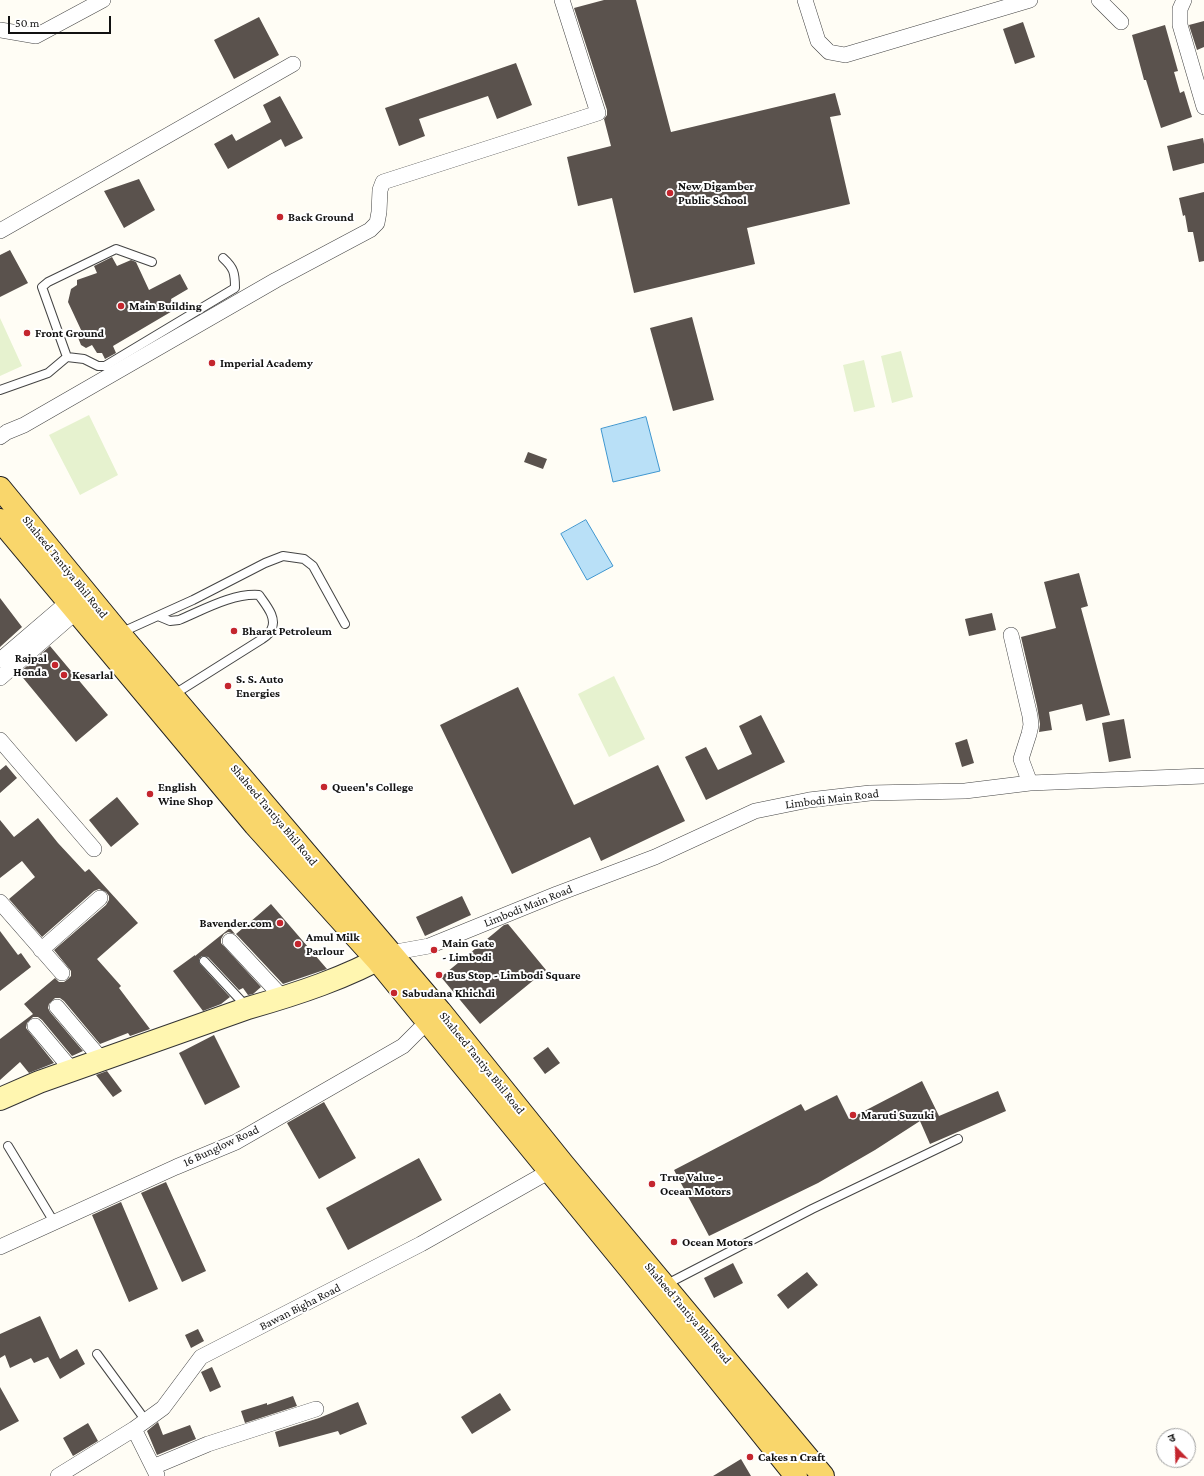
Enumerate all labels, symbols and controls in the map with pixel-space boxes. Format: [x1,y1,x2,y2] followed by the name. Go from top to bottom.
[10,8,113,34] scale bar
[15,16,39,30] text: 50 m
[678,179,754,207] place label: New Digamber Public School
[665,188,675,198] marker: New Digamber Public School
[288,210,354,224] place label: Back Ground
[275,212,285,222] marker: Back Ground
[129,299,202,313] place label: Main Building
[116,301,126,311] marker: Main Building
[35,326,104,340] place label: Front Ground
[22,328,32,338] marker: Front Ground
[220,356,313,370] place label: Imperial Academy
[207,358,217,368] marker: Imperial Academy
[19,513,111,621] street label: Shaheed Tantiya Bhil Road
[242,624,332,638] place label: Bharat Petroleum
[229,626,239,636] marker: Bharat Petroleum
[13,651,47,679] place label: Rajpal Honda
[50,660,60,670] marker: Rajpal Honda
[72,668,113,682] place label: Kesarlal
[59,670,69,680] marker: Kesarlal
[236,672,284,700] place label: S. S. Auto Energies
[223,681,233,691] marker: S. S. Auto Energies
[227,762,321,868] street label: Shaheed Tantiya Bhil Road
[158,780,213,808] place label: English Wine Shop
[332,780,413,794] place label: Queen's College
[319,782,329,792] marker: Queen's College
[784,786,880,812] street label: Limbodi Main Road
[145,789,155,799] marker: English Wine Shop
[482,882,574,930] street label: Limbodi Main Road
[199,916,272,930] place label: Bavender.com
[275,918,285,928] marker: Bavender.com
[306,930,360,958] place label: Amul Milk Parlour
[442,936,494,964] place label: Main Gate - Limbodi
[293,939,303,949] marker: Amul Milk Parlour
[429,945,439,955] marker: Main Gate - Limbodi
[447,968,581,982] place label: Bus Stop - Limbodi Square
[434,970,444,980] marker: Bus Stop - Limbodi Square
[402,986,495,1000] place label: Sabudana Khichdi
[389,988,399,998] marker: Sabudana Khichdi
[436,1009,528,1117] street label: Shaheed Tantiya Bhil Road
[861,1108,934,1122] place label: Maruti Suzuki
[848,1110,858,1120] marker: Maruti Suzuki
[181,1122,261,1170] street label: 16 Bunglow Road
[660,1170,731,1198] place label: True Value - Ocean Motors
[647,1179,657,1189] marker: True Value - Ocean Motors
[682,1235,753,1249] place label: Ocean Motors
[669,1237,679,1247] marker: Ocean Motors
[641,1260,735,1366] street label: Shaheed Tantiya Bhil Road
[257,1280,343,1334] street label: Bawan Bigha Road
[1156,1428,1196,1468] north arrow
[1166,1431,1177,1445] text: उ
[758,1450,825,1464] place label: Cakes n Craft
[745,1452,755,1462] marker: Cakes n Craft

